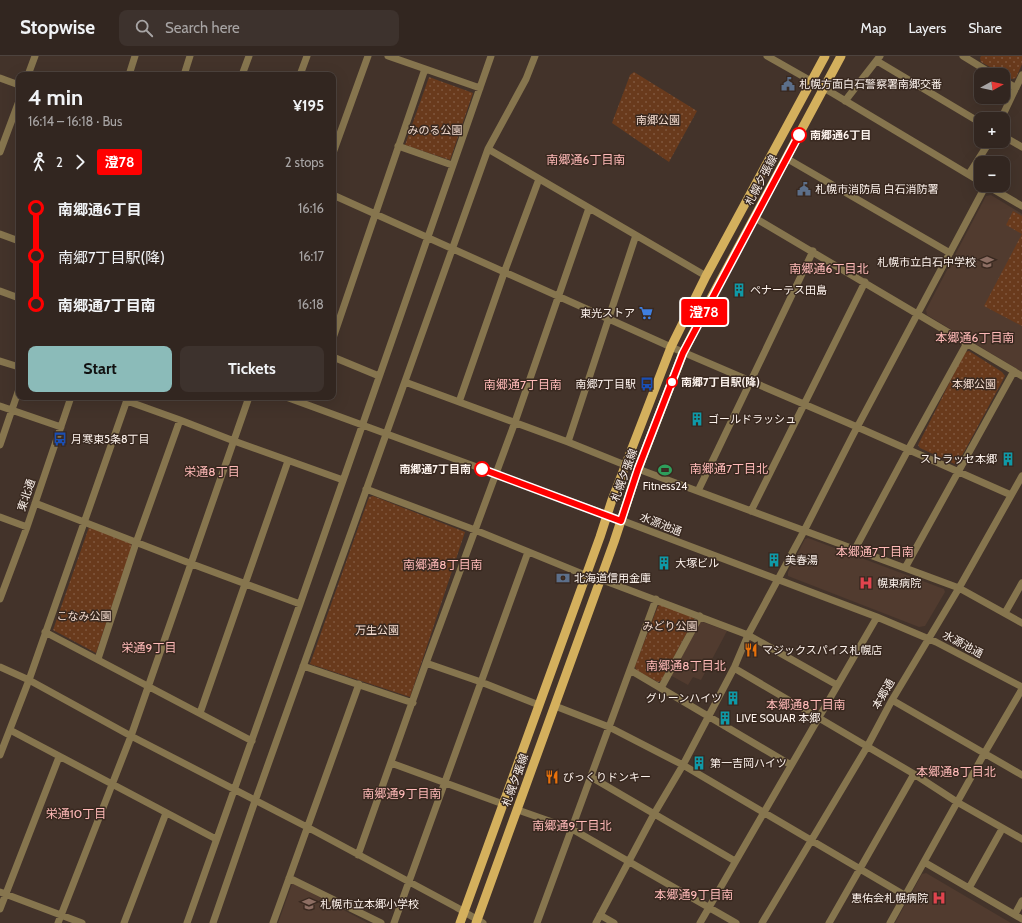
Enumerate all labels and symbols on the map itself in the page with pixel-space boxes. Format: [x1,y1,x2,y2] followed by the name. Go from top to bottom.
[974,68,1010,104] north arrow
[780,76,796,92] public building icon: 札幌方面白石警察署南郷交番
[799,77,942,91] place label: 札幌方面白石警察署南郷交番
[636,113,680,127] park label: 南郷公園
[408,123,463,137] park label: みのる公園
[791,127,807,143] marker: 南郷通6丁目
[810,128,871,142] place label: 南郷通6丁目
[547,152,625,167] district label: 南郷通6丁目南
[742,152,780,208] street label: 札幌夕張線
[796,181,812,197] public building icon: 札幌市消防局 白石消防署
[815,182,938,196] place label: 札幌市消防局 白石消防署
[979,254,995,270] school or university icon: 札幌市立白石中学校
[877,255,976,269] place label: 札幌市立白石中学校
[790,261,868,276] district label: 南郷通6丁目北
[731,282,747,298] building icon: ペナーテス田島
[750,283,827,297] place label: ペナーテス田島
[681,299,727,325] line badge: 澄78
[638,305,654,321] supermarket icon: 東光ストア
[580,306,635,320] place label: 東光ストア
[936,330,1014,345] district label: 本郷通6丁目南
[681,375,760,389] place label: 南郷7丁目駅(降)
[639,376,655,392] bus stop icon: 南郷7丁目駅
[666,376,678,388] marker: 南郷7丁目駅(降)
[484,377,562,392] district label: 南郷通7丁目南
[575,377,636,391] place label: 南郷7丁目駅
[952,377,996,391] park label: 本郷公園
[689,411,705,427] building icon: ゴールドラッシュ
[708,412,796,426] place label: ゴールドラッシュ
[52,431,68,447] bus stop icon: 月寒東5条8丁目
[71,432,150,446] place label: 月寒東5条8丁目
[608,447,640,503] street label: 札幌夕張線
[1000,451,1016,467] building icon: ストラッセ本郷
[920,452,997,466] place label: ストラッセ本郷
[474,461,490,477] marker: 南郷通7丁目南
[690,461,768,476] district label: 南郷通7丁目北
[399,462,471,476] place label: 南郷通7丁目南
[657,462,673,478] sports icon: Fitness24
[184,464,240,479] district label: 栄通8丁目
[14,477,38,513] street label: 東北通
[643,479,688,493] place label: Fitness24
[638,510,684,538] street label: 水源池通
[836,544,914,559] district label: 本郷通7丁目南
[766,552,782,568] building icon: 美春湯
[785,553,818,567] place label: 美春湯
[656,555,672,571] building icon: 大塚ビル
[675,556,719,570] place label: 大塚ビル
[403,557,483,572] district label: 南郷通8丁目南
[555,570,571,586] bank icon: 北海道信用金庫
[574,571,651,585] place label: 北海道信用金庫
[858,575,874,591] hospital icon: 幌東病院
[877,576,921,590] place label: 幌東病院
[57,609,112,623] park label: こなみ公園
[643,619,698,633] park label: みどり公園
[355,623,399,637] park label: 万生公園
[940,627,986,661] street label: 水源池通
[122,640,176,655] district label: 栄通9丁目
[743,642,759,658] restaurant icon: マジックスパイス札幌店
[762,643,882,657] place label: マジックスパイス札幌店
[646,658,726,673] district label: 南郷通8丁目北
[869,676,897,712] street label: 本郷通
[725,690,741,706] building icon: グリーンハイツ
[646,691,722,705] place label: グリーンハイツ
[766,697,846,712] district label: 本郷通8丁目南
[717,710,733,726] building icon: LIVE SQUAR 本郷
[736,711,820,725] place label: LIVE SQUAR 本郷
[499,752,531,808] street label: 札幌夕張線
[691,755,707,771] building icon: 第一吉岡ハイツ
[710,756,787,770] place label: 第一吉岡ハイツ
[916,764,996,779] district label: 本郷通8丁目北
[544,769,560,785] restaurant icon: びっくりドンキー
[563,770,651,784] place label: びっくりドンキー
[363,786,441,801] district label: 南郷通9丁目南
[46,806,106,821] district label: 栄通10丁目
[533,818,611,833] district label: 南郷通9丁目北
[655,887,733,902] district label: 本郷通9丁目南
[931,890,947,906] hospital icon: 恵佑会札幌病院
[851,891,928,905] place label: 恵佑会札幌病院
[301,896,317,912] school or university icon: 札幌市立本郷小学校
[320,897,419,911] place label: 札幌市立本郷小学校

